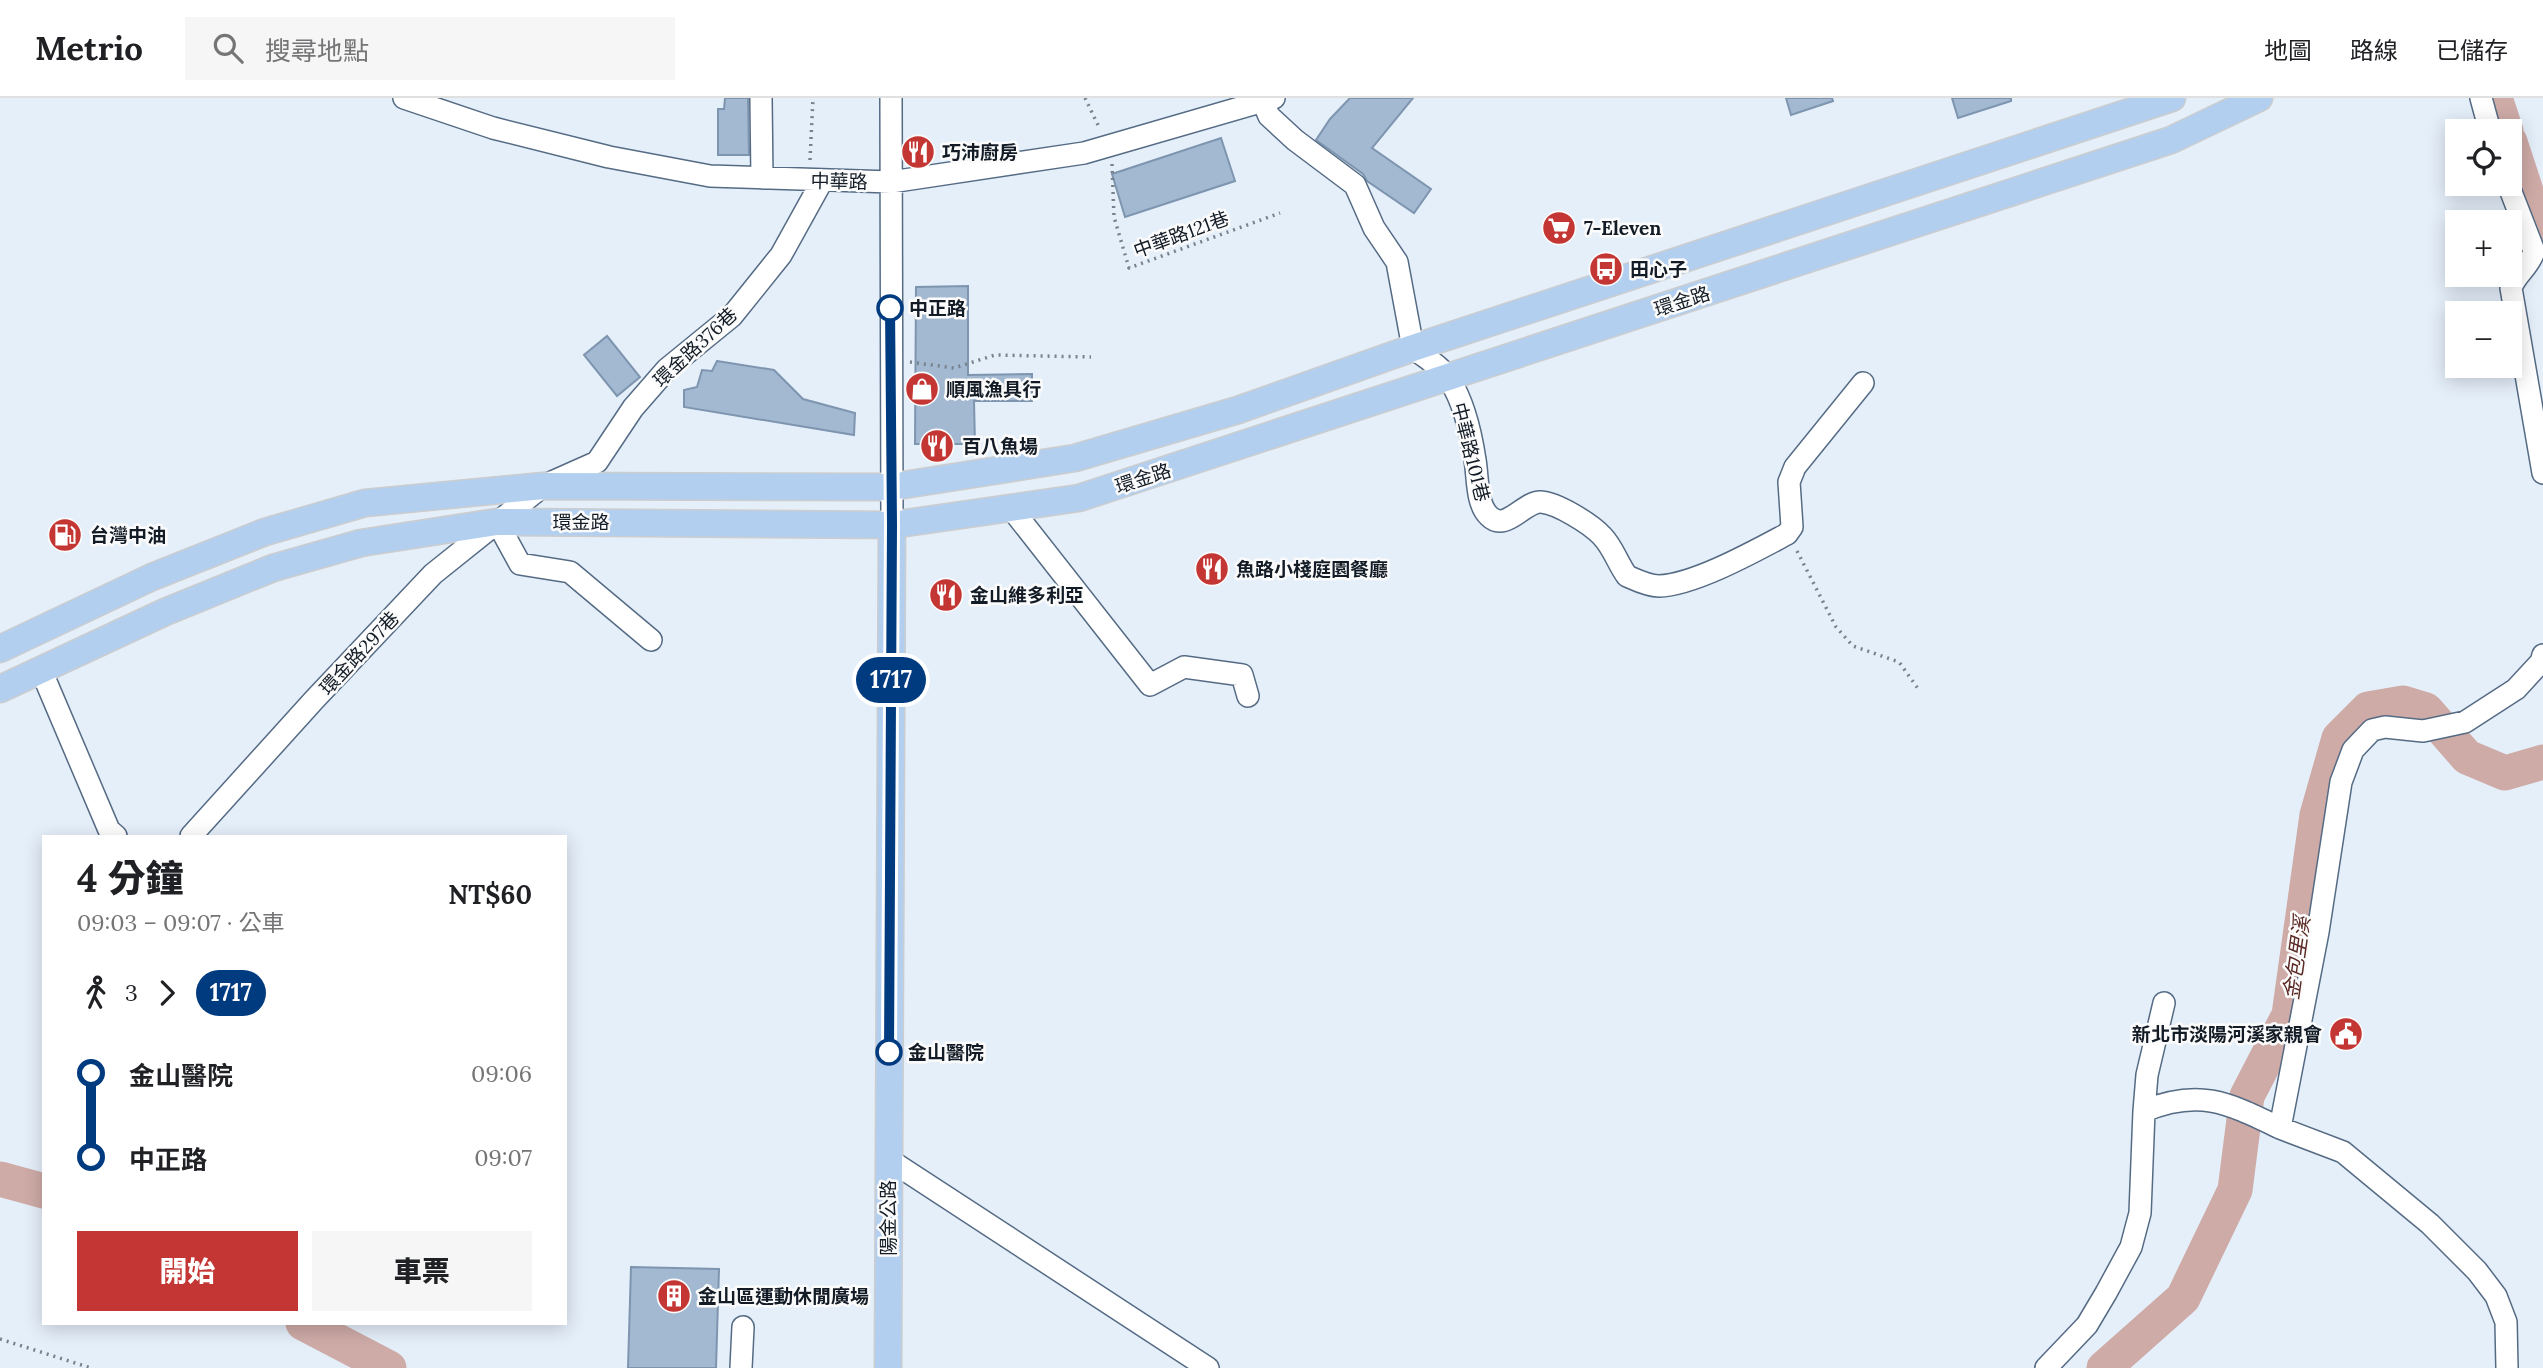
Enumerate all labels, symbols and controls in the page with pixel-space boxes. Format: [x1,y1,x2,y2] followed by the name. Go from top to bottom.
[185,17,675,80] search box
[35,27,143,69] text: Metrio
[209,29,247,67] icon: search
[265,34,369,67] text: 搜尋地點
[2264,35,2312,66] text: 地圖
[2350,35,2398,66] text: 路線
[2436,35,2508,66] text: 已儲存
[2445,119,2522,378] map controls
[2445,119,2522,196] button: locate
[899,133,937,171] restaurant icon: 巧沛廚房
[942,140,1018,164] place label: 巧沛廚房
[810,169,868,193] street label: 中華路
[1130,206,1232,262] street label: 中華路121巷
[1540,209,1578,247] supermarket icon: 7-Eleven
[2445,210,2522,287] button: +
[1584,216,1661,240] place label: 7-Eleven
[1587,250,1625,288] bus stop icon: 田心子
[1630,257,1687,281] place label: 田心子
[1651,281,1713,321] street label: 環金路
[877,295,903,321] marker: 中正路
[909,296,966,320] place label: 中正路
[2445,301,2522,378] button: −
[648,302,742,392] street label: 環金路376巷
[903,370,941,408] shop icon: 順風漁具行
[946,377,1041,401] place label: 順風漁具行
[1447,400,1495,504] street label: 中華路101巷
[918,427,956,465] restaurant icon: 百八魚場
[962,434,1038,458] place label: 百八魚場
[1112,458,1174,498] street label: 環金路
[552,510,610,534] street label: 環金路
[46,516,84,554] fuel station icon: 台灣中油
[90,523,166,547] place label: 台灣中油
[1193,550,1231,588] restaurant icon: 魚路小棧庭園餐廳
[1236,557,1388,581] place label: 魚路小棧庭園餐廳
[927,576,965,614] restaurant icon: 金山維多利亞
[970,583,1084,607] place label: 金山維多利亞
[314,606,404,700] street label: 環金路297巷
[842,657,940,703] line badge: 1717
[870,664,912,695] text: 1717
[77,854,184,902] text: 4 分鐘
[448,878,532,911] text: NT$60
[77,908,285,937] text: 09:03 – 09:07 · 公車
[2277,911,2316,1001] water label: 金包里溪
[77,974,115,1012] icon: walk
[148,974,186,1012] icon: forward
[210,977,252,1008] text: 1717
[125,978,138,1007] text: 3
[2327,1015,2365,1053] public building icon: 新北市淡陽河溪家親會
[2132,1022,2322,1046] place label: 新北市淡陽河溪家親會
[876,1039,902,1065] marker: 金山醫院
[908,1040,984,1064] place label: 金山醫院
[129,1059,233,1092] text: 金山醫院
[471,1059,532,1088] text: 09:06
[129,1143,207,1176] text: 中正路
[474,1143,532,1172] text: 09:07
[876,1180,900,1256] street label: 陽金公路
[77,1231,298,1311] button: 開始
[312,1231,532,1311] button: 車票
[655,1277,693,1315] building icon: 金山區運動休閒廣場
[698,1284,869,1308] place label: 金山區運動休閒廣場

